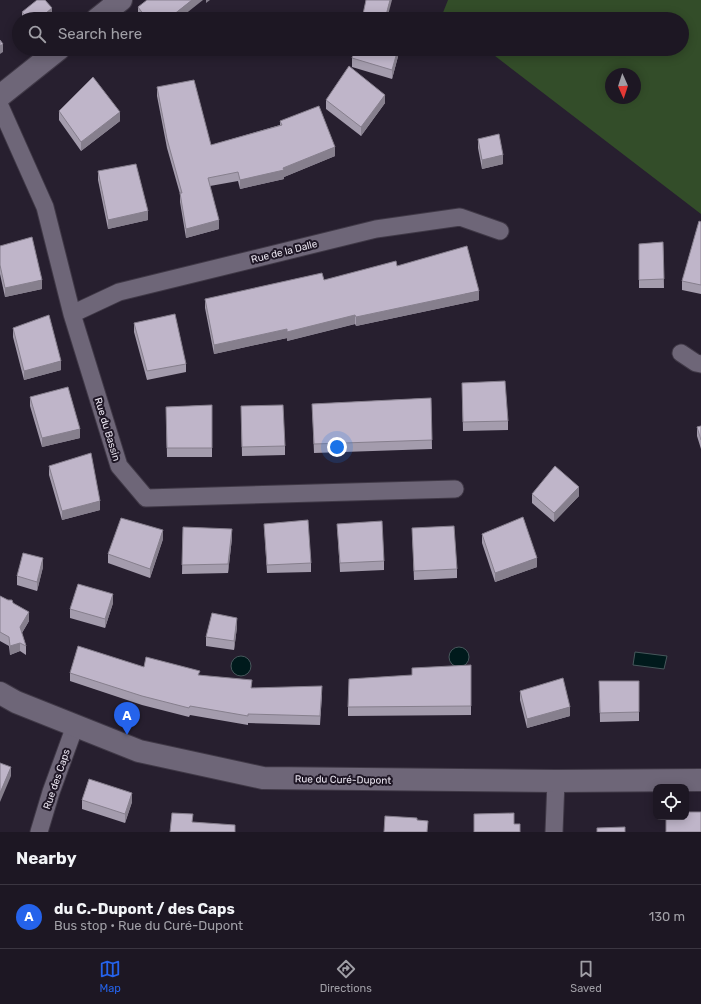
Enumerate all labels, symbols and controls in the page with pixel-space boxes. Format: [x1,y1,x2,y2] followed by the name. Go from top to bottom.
[12,12,689,56] search box
[26,23,48,45] icon: search
[58,25,142,43] text: Search here
[605,68,641,104] north arrow
[250,238,319,266] street label: Rue de la Dalle
[92,396,122,463] street label: Rue du Bassin
[327,437,347,457] your location
[114,702,140,735] pin: A
[41,748,73,811] street label: Rue des Caps
[295,773,391,787] street label: Rue du Curé-Dupont
[653,784,689,820] map controls
[653,784,689,820] button: locate
[16,848,77,868] text: Nearby
[54,900,235,918] text: du C.-Dupont / des Caps
[24,909,34,924] text: A
[649,909,685,924] text: 130 m
[54,918,243,933] text: Bus stop · Rue du Curé-Dupont
[99,958,121,995] tab: Map
[320,958,372,995] tab: Directions
[570,958,602,995] tab: Saved

